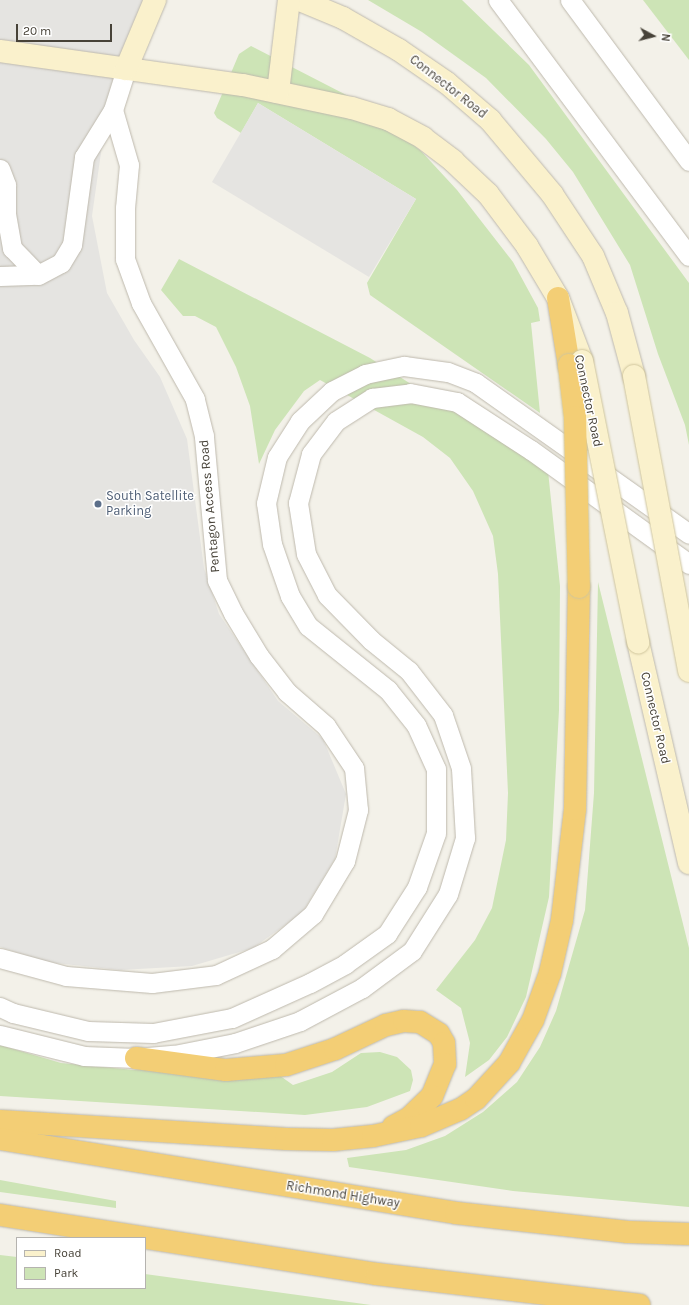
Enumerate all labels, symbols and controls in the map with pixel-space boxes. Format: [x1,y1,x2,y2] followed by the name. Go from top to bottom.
[18,16,114,42] scale bar
[633,16,673,56] north arrow
[23,24,51,38] text: 20 m
[658,33,672,42] text: N
[406,52,490,122] street label: Connector Road
[571,353,605,449] street label: Connector Road
[196,439,224,573] street label: Pentagon Access Road
[106,489,194,520] place label: South Satellite Parking
[93,499,103,509] marker: South Satellite Parking
[637,671,673,765] street label: Connector Road
[285,1178,401,1212] street label: Richmond Highway
[16,1237,146,1289] legend
[54,1246,82,1260] text: Road
[54,1266,78,1280] text: Park

